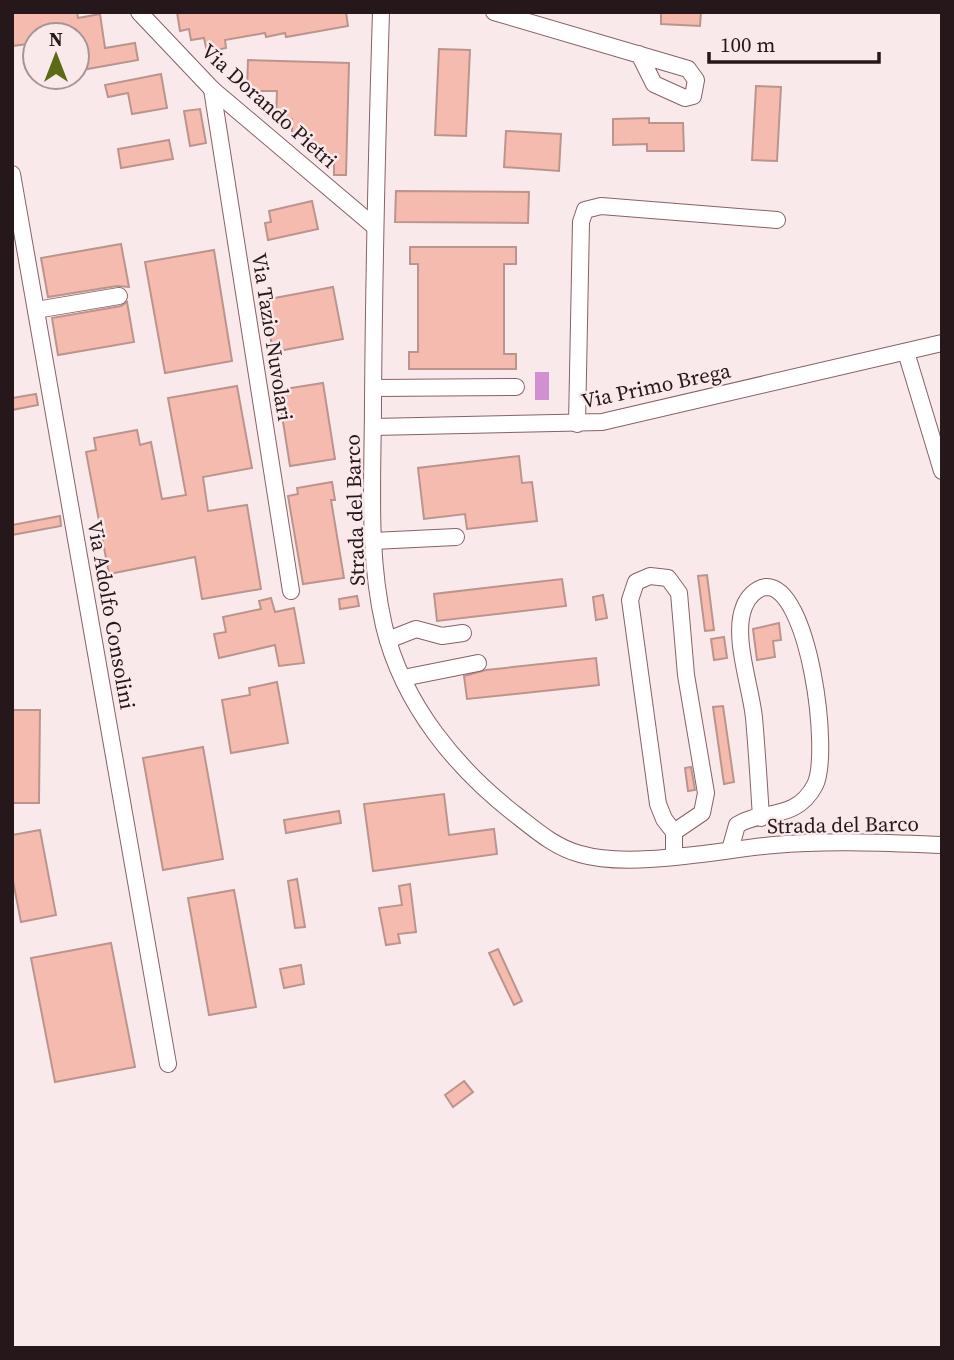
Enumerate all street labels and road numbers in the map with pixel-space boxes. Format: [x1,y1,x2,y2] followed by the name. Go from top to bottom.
[195,37,344,174] street label: Via Dorando Pietri
[245,251,300,423] street label: Via Tazio Nuvolari
[579,355,733,415] street label: Via Primo Brega
[337,434,372,586] street label: Strada del Barco
[81,518,142,712] street label: Via Adolfo Consolini
[767,809,919,840] street label: Strada del Barco

